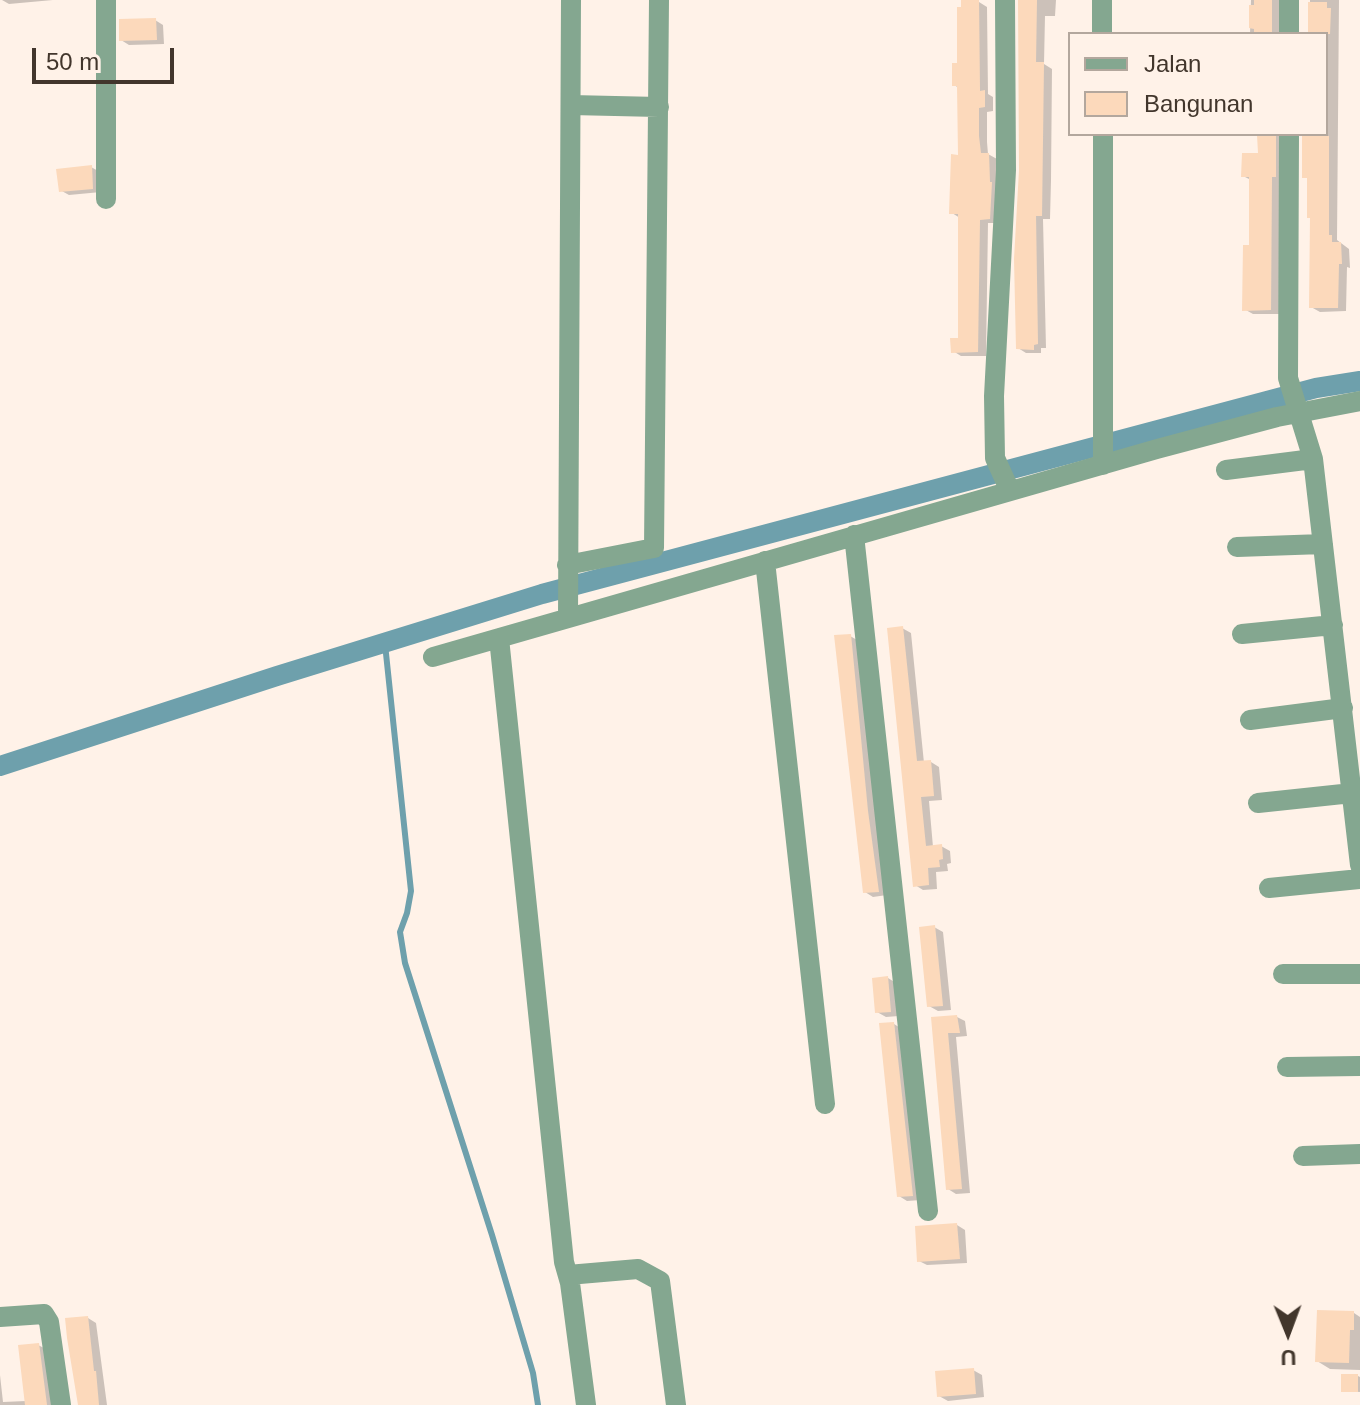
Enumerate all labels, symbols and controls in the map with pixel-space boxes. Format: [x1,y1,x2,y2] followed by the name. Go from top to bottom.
[36,32,178,82] scale bar
[1068,32,1328,136] legend
[46,48,99,75] text: 50 m
[1144,50,1201,77] text: Jalan
[1144,90,1253,117] text: Bangunan
[1248,1293,1328,1373] north arrow
[1280,1345,1297,1370] text: U

